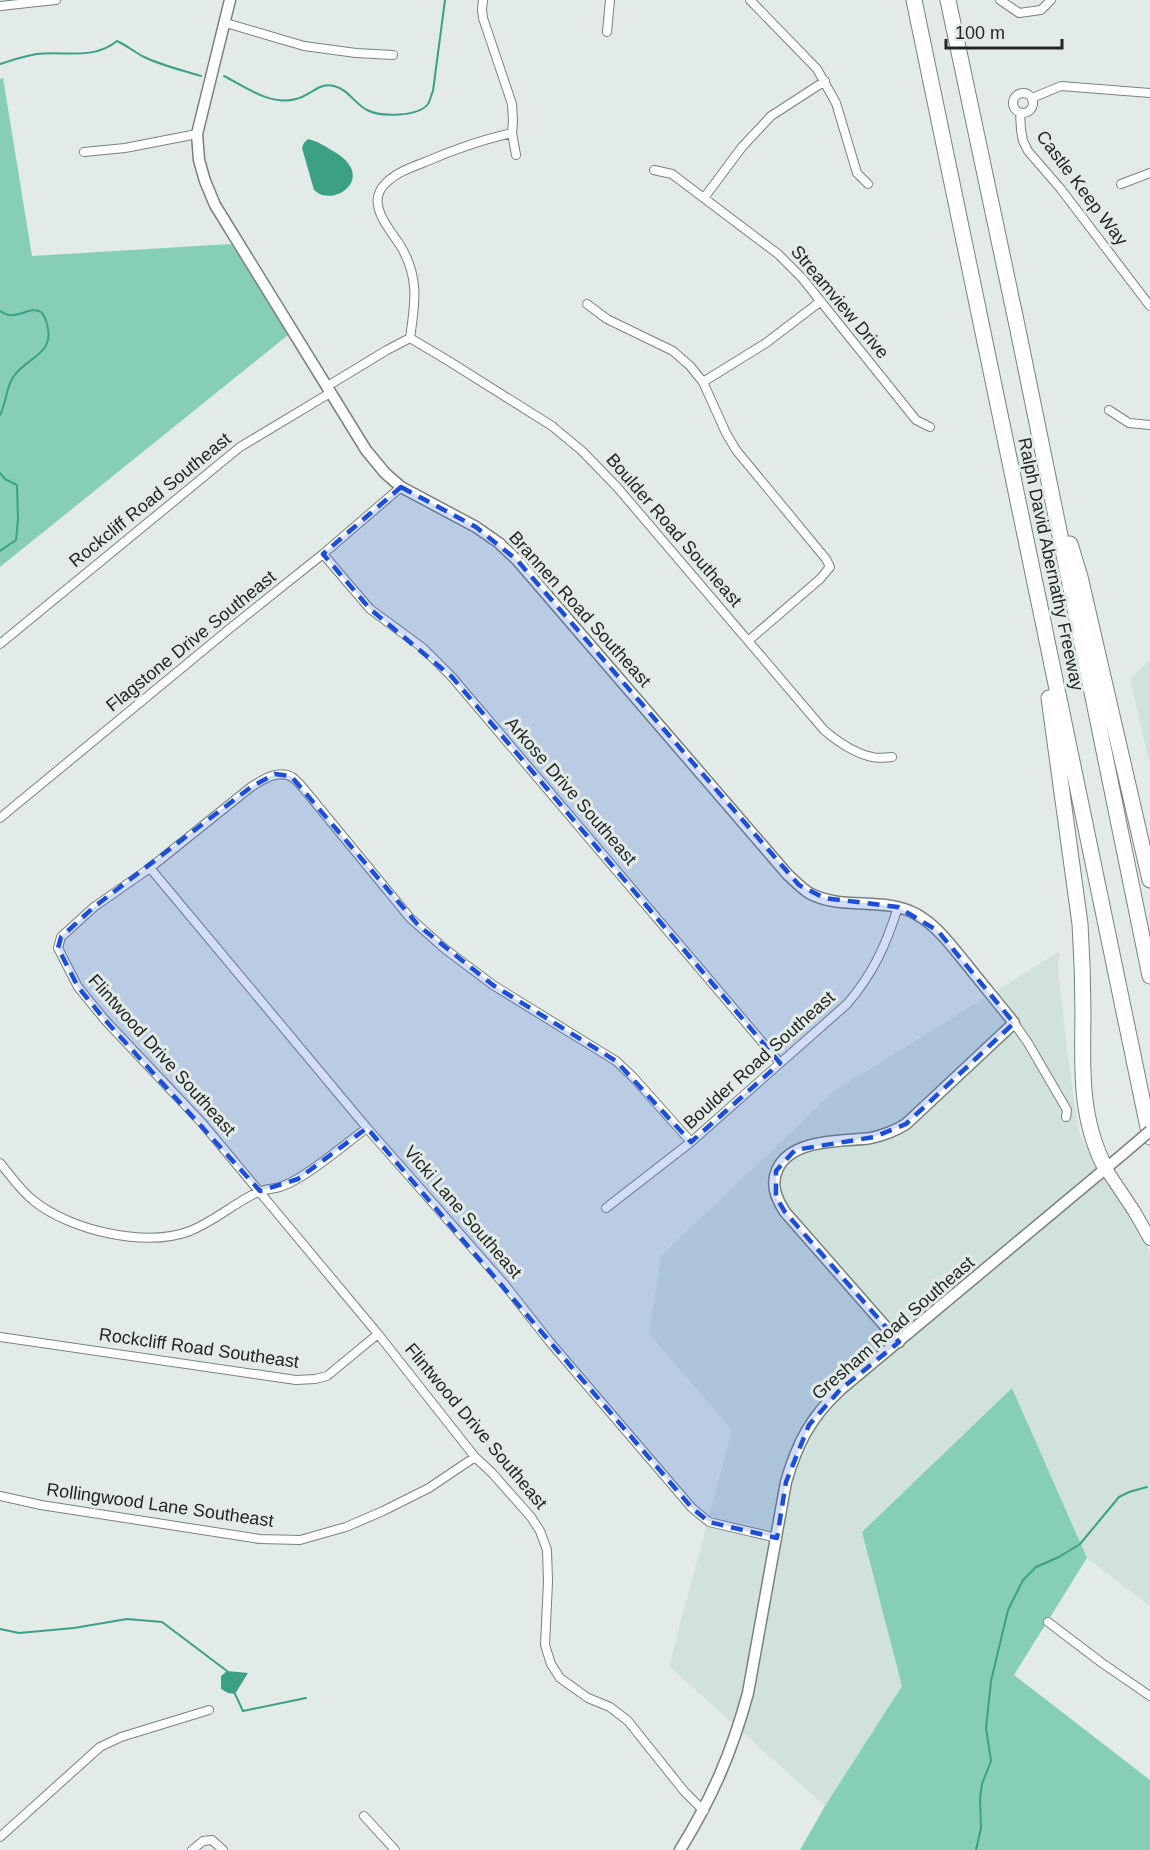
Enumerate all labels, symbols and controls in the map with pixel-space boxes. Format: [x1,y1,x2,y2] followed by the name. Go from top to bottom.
[946,12,1062,50] scale bar
[955,23,1005,43] text: 100 m
[1032,127,1132,249] street label: Castle Keep Way
[787,242,893,362] street label: Streamview Drive
[65,429,235,571] street label: Rockcliff Road Southeast
[1014,436,1088,692] street label: Ralph David Abernathy Freeway
[602,449,746,611] street label: Boulder Road Southeast
[505,527,655,691] street label: Brannen Road Southeast
[102,566,280,716] street label: Flagstone Drive Southeast
[501,713,641,869] street label: Arkose Drive Southeast
[84,970,240,1140] street label: Flintwood Drive Southeast
[679,987,839,1133] street label: Boulder Road Southeast
[400,1142,526,1282] street label: Vicki Lane Southeast
[808,1252,978,1404] street label: Gresham Road Southeast
[98,1324,300,1372] street label: Rockcliff Road Southeast
[401,1339,551,1513] street label: Flintwood Drive Southeast
[45,1479,275,1531] street label: Rollingwood Lane Southeast

